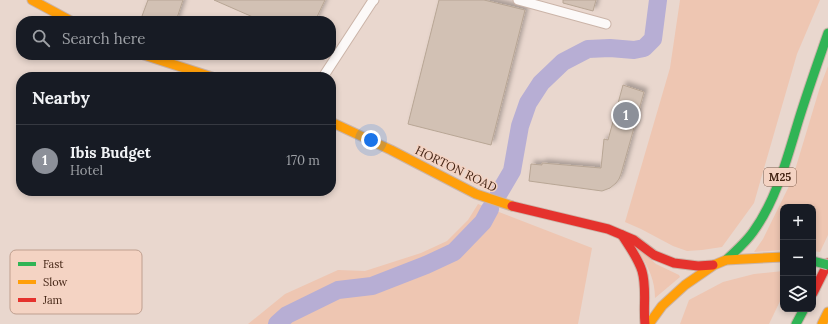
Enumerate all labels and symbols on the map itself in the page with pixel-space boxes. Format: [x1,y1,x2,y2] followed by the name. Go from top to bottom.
[613,100,639,130] pin: 1
[361,130,381,150] your location
[413,142,500,195] street label: HORTON ROAD
[764,168,796,186] road number: M25
[10,250,142,314] legend
[43,257,64,271] text: Fast
[43,275,68,289] text: Slow
[42,293,63,307] text: Jam

